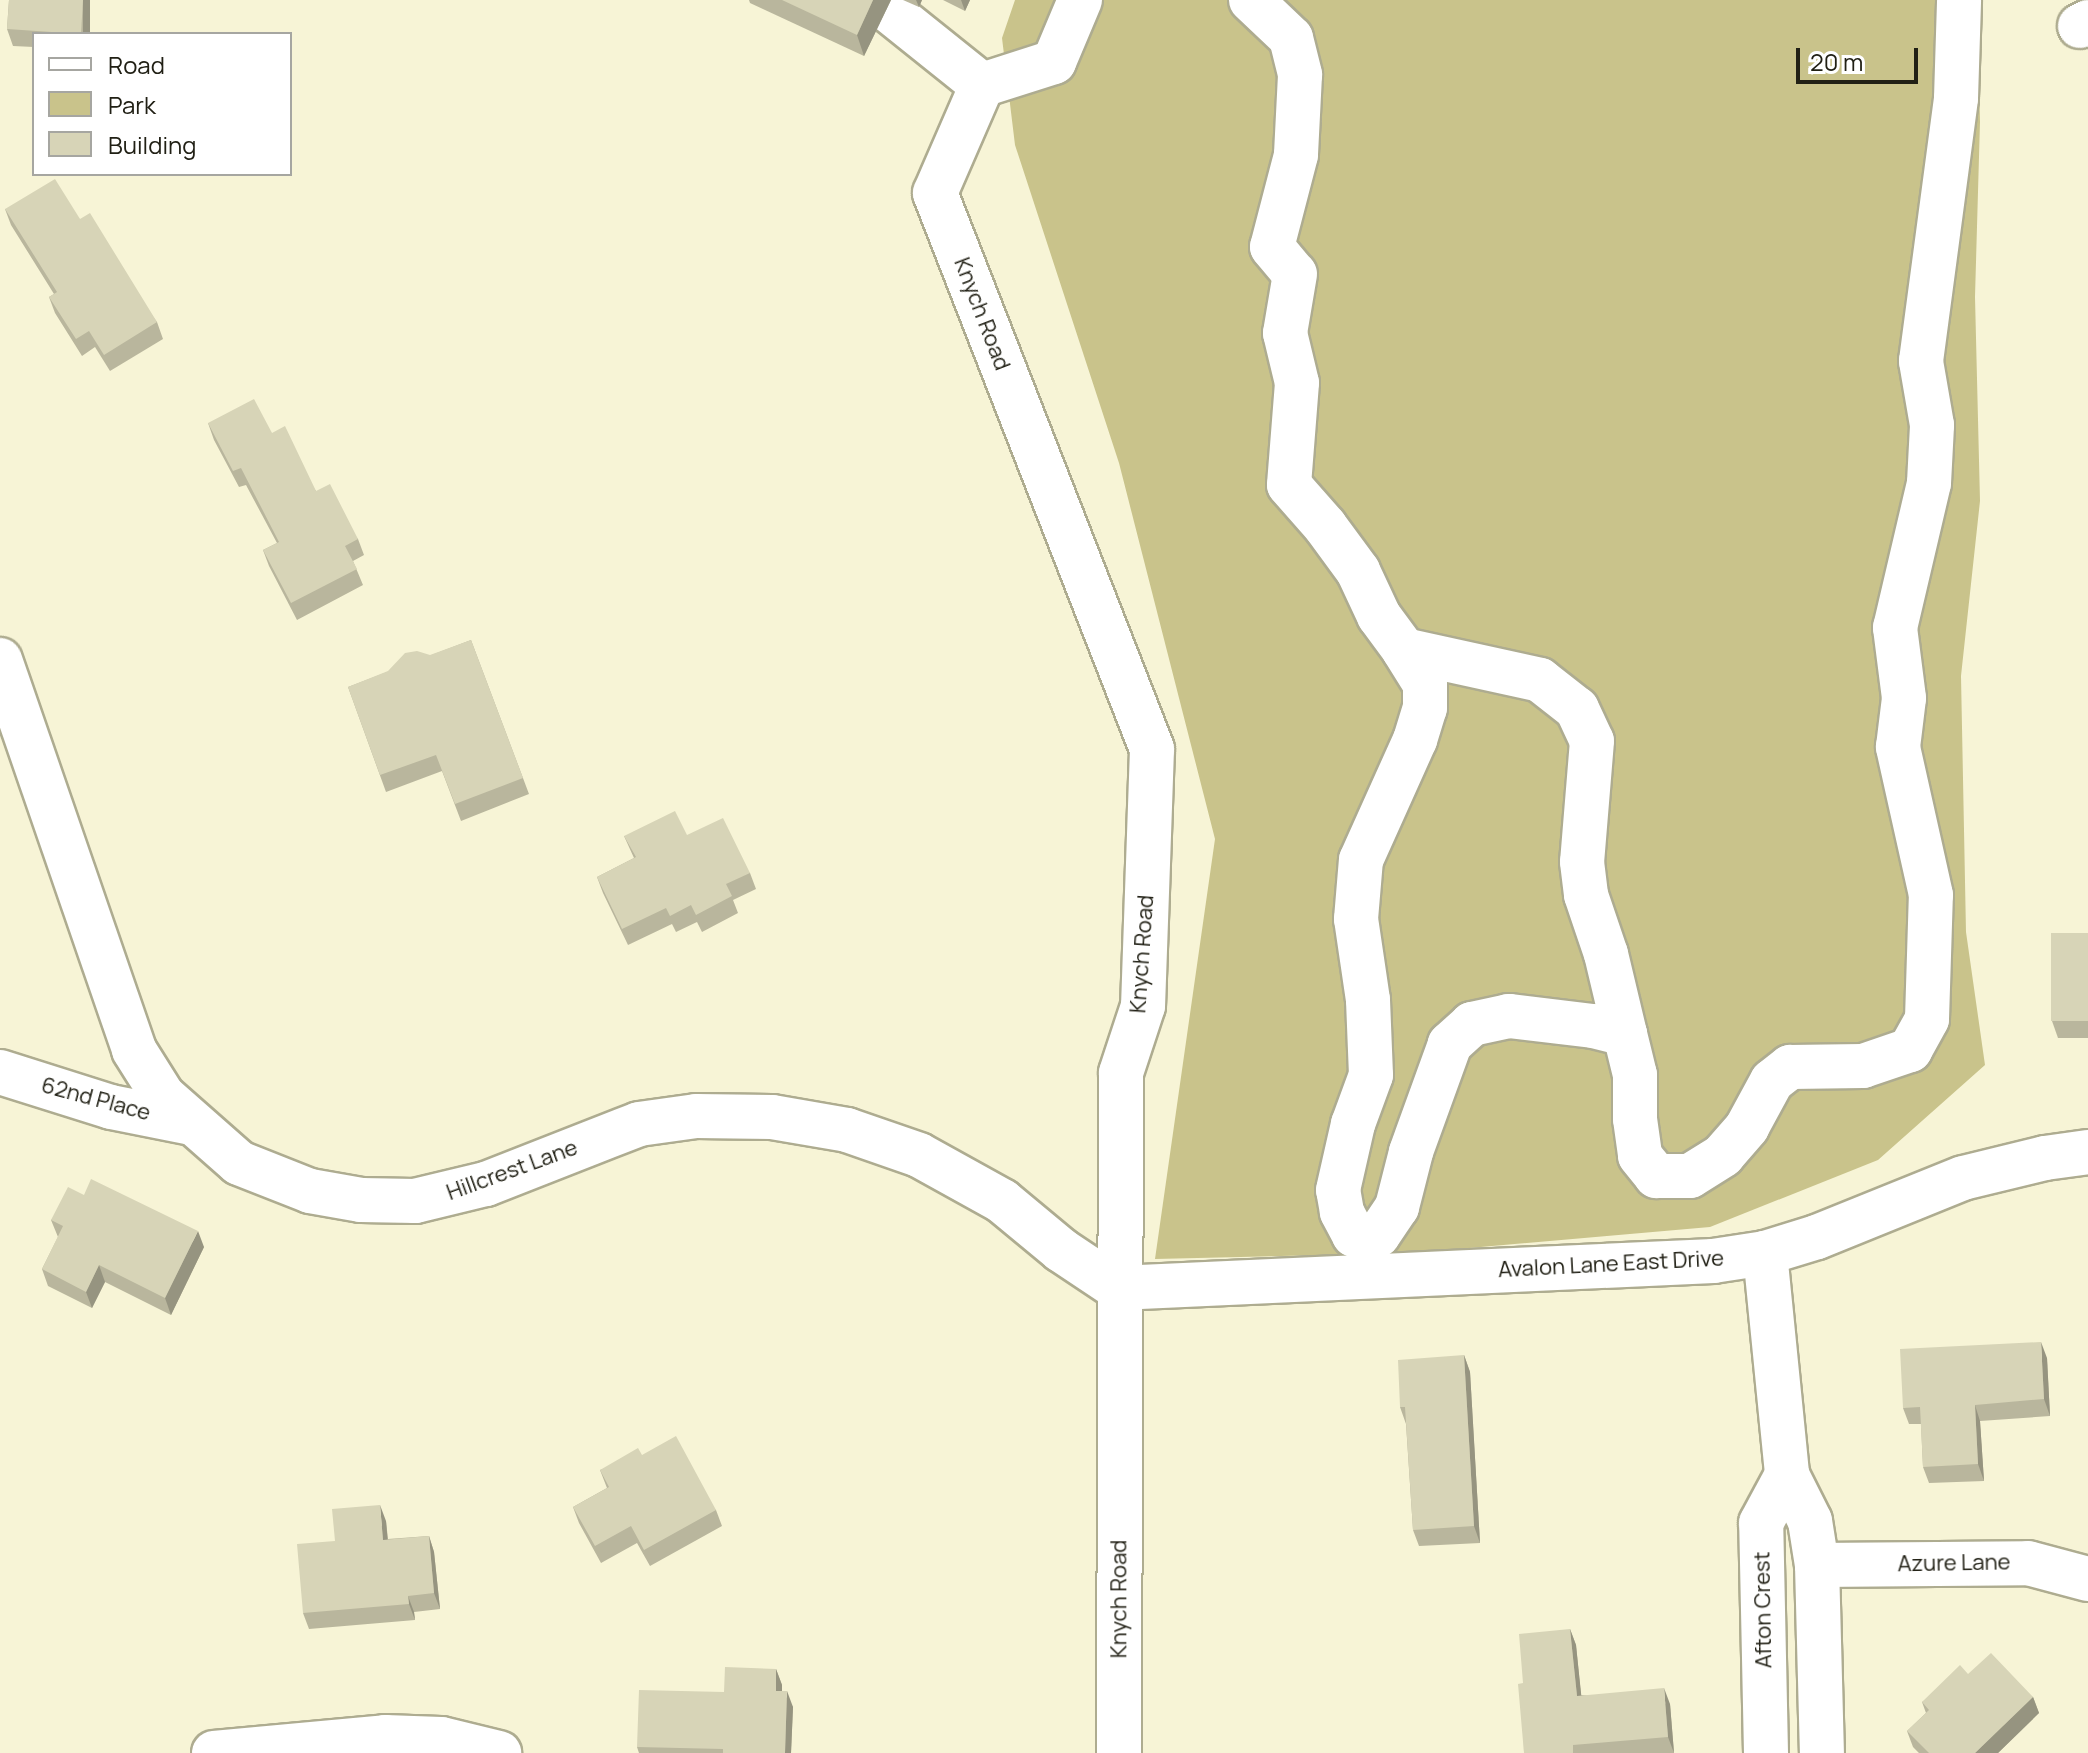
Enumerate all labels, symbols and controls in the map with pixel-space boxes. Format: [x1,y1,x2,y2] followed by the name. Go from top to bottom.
[32,32,292,176] legend
[1800,32,1922,82] scale bar
[1810,45,1863,78] text: 20 m
[108,48,165,81] text: Road
[108,88,156,121] text: Park
[108,128,196,161] text: Building
[948,254,1016,374] street label: Knych Road
[1125,894,1159,1014] street label: Knych Road
[39,1072,153,1126] street label: 62nd Place
[443,1134,581,1206] street label: Hillcrest Lane
[1497,1245,1725,1283] street label: Avalon Lane East Drive
[1106,1540,1132,1658] street label: Knych Road
[1897,1549,2011,1577] street label: Azure Lane
[1749,1551,1777,1669] street label: Afton Crest

